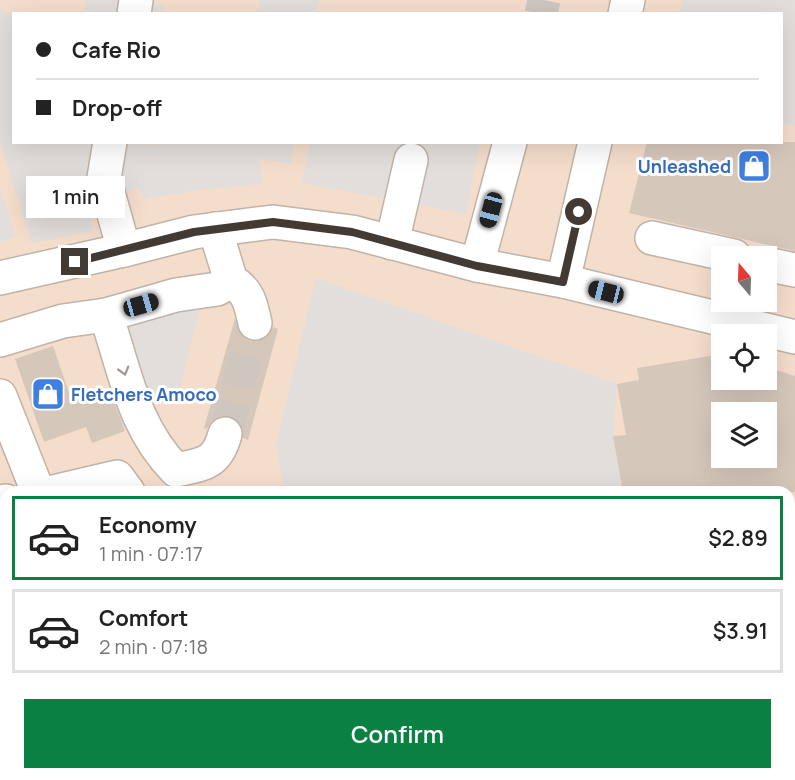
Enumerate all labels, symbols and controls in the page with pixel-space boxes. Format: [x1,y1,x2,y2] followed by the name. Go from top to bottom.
[72,35,161,65] text: Cafe Rio
[72,93,162,123] text: Drop-off
[736,148,772,184] shop icon: Unleashed
[638,154,731,178] place label: Unleashed
[26,175,124,217] callout: 1 min
[52,183,99,210] text: 1 min
[478,190,504,230] car
[565,198,592,225] route start
[711,246,777,312] north arrow
[711,246,777,468] map controls
[61,248,88,275] route end
[586,279,626,305] car
[121,291,161,319] car
[711,324,777,390] button: locate
[117,365,129,376] one-way arrow
[30,376,66,412] shop icon: Fletchers Amoco
[71,382,217,406] place label: Fletchers Amoco
[711,402,777,468] button: layers
[99,510,197,540] text: Economy
[27,511,81,565] icon: car
[708,523,768,553] text: $2.89
[99,540,203,567] text: 1 min · 07:17
[99,603,188,633] text: Comfort
[27,604,81,658] icon: car
[713,616,768,646] text: $3.91
[99,633,208,660] text: 2 min · 07:18
[24,699,771,768] button: Confirm

